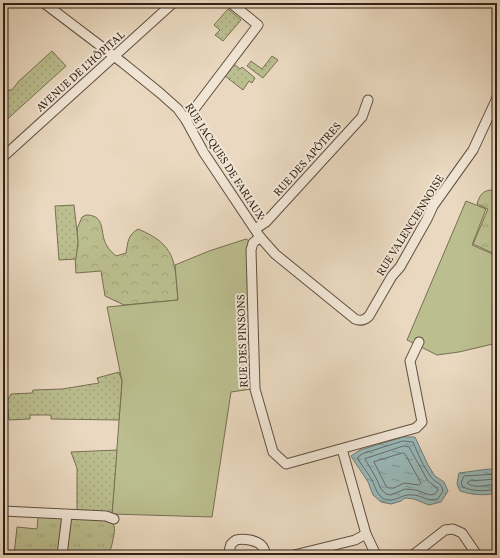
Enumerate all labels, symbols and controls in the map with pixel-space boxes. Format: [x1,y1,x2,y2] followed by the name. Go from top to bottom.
[33,28,129,116] street label: AVENUE DE L'HÔPITAL
[180,101,267,223] street label: RUE JACQUES DE FARIAUX
[271,120,346,200] street label: RUE DES APÔTRES
[374,172,449,279] street label: RUE VALENCIENNOISE
[234,294,253,388] street label: RUE DES PINSONS

